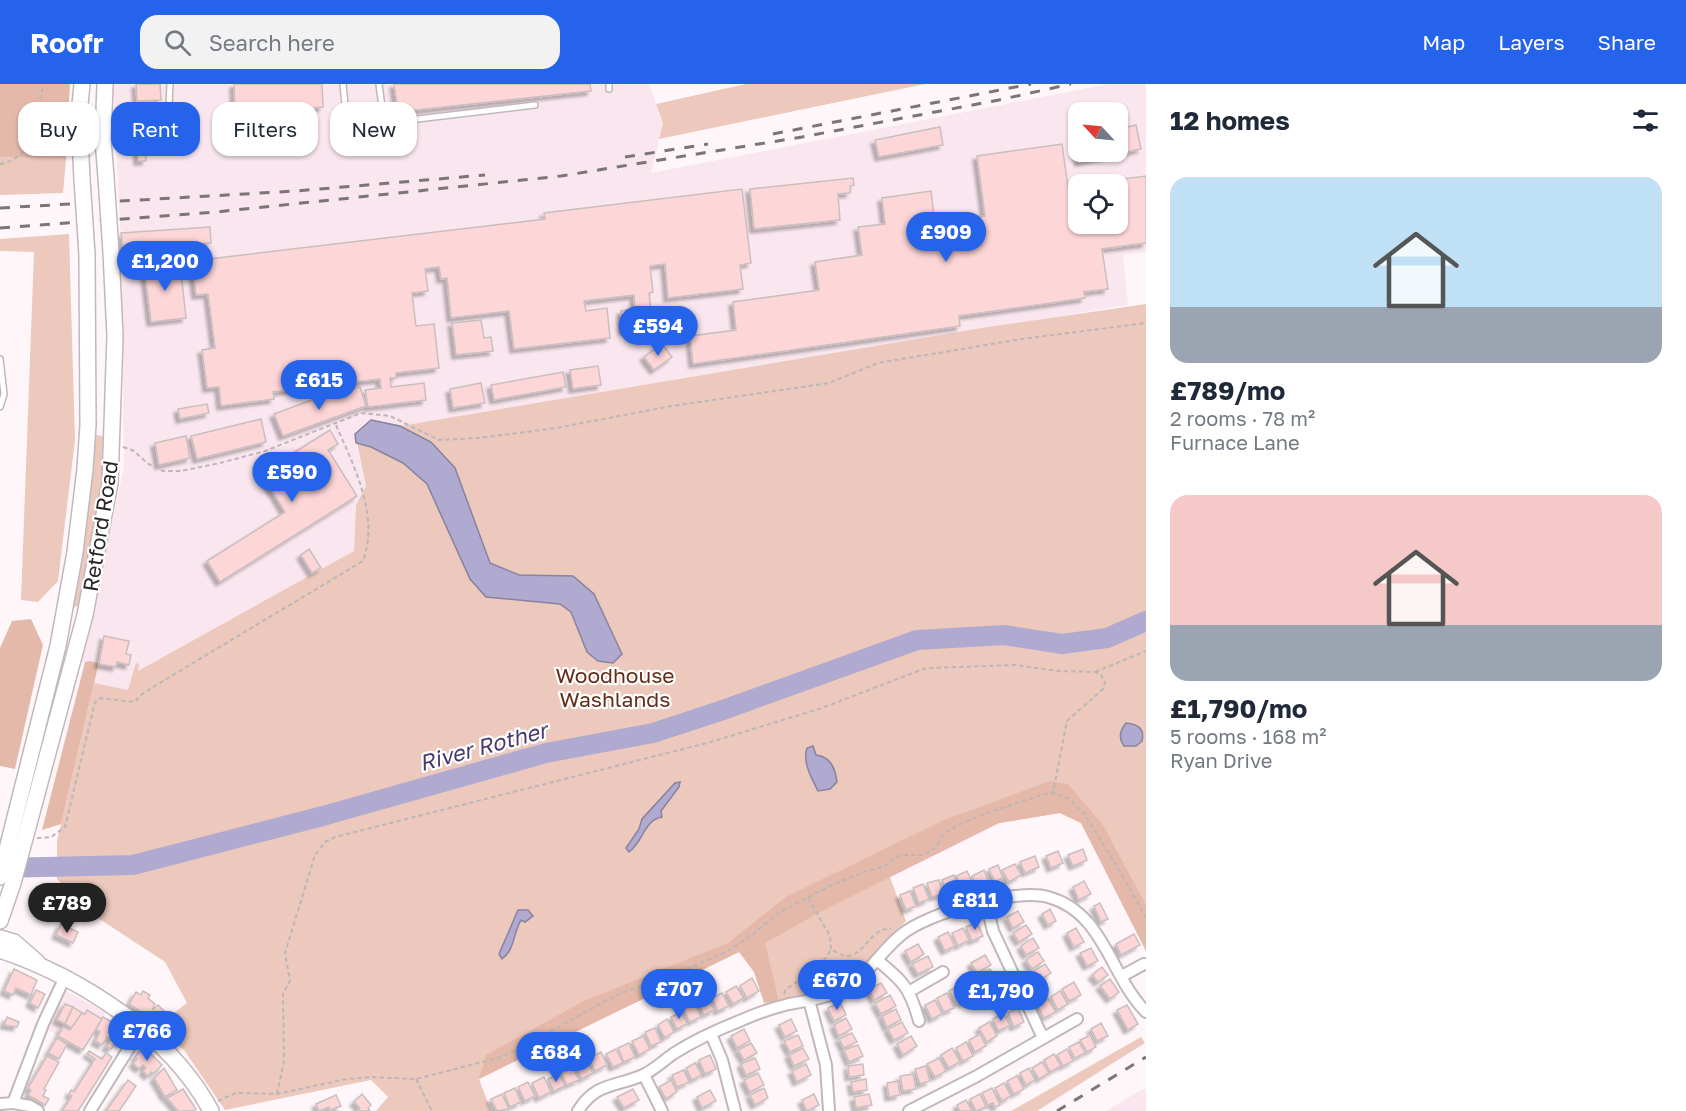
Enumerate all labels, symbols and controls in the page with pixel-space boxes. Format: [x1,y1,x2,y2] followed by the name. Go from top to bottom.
[140,15,560,69] search box
[30,26,104,59] text: Roofr
[161,26,194,59] icon: search
[209,29,335,56] text: Search here
[1422,29,1465,55] text: Map
[1498,29,1565,55] text: Layers
[1598,29,1656,55] text: Share
[18,102,99,156] chip: Buy
[111,102,200,156] chip: Rent
[212,102,318,156] chip: Filters
[330,102,417,156] chip: New
[1068,102,1128,162] north arrow
[1068,102,1128,234] map controls
[1629,104,1662,137] icon: filters
[1170,105,1290,136] text: 12 homes
[1068,174,1128,234] button: locate
[910,212,982,263] pin: £909
[1362,216,1470,324] icon: home
[920,219,972,243] text: £909
[116,241,214,292] pin: £1,200
[131,248,199,272] text: £1,200
[622,306,694,357] pin: £594
[633,313,683,337] text: £594
[283,360,355,411] pin: £615
[295,367,343,391] text: £615
[1170,375,1285,406] text: £789/mo
[1170,406,1315,430] text: 2 rooms · 78 m²
[1170,430,1300,454] text: Furnace Lane
[256,452,328,503] pin: £590
[77,459,123,593] street label: Retford Road
[266,459,318,483] text: £590
[1362,534,1470,642] icon: home
[556,662,674,712] park label: Woodhouse Washlands
[1170,693,1307,724] text: £1,790/mo
[416,715,553,776] water label: River Rother
[1170,724,1326,748] text: 5 rooms · 168 m²
[1170,748,1272,772] text: Ryan Drive
[939,880,1011,931] pin: £811
[31,883,103,934] pin: £789
[952,887,998,911] text: £811
[42,890,92,914] text: £789
[801,960,873,1011] pin: £670
[812,967,862,991] text: £670
[643,969,715,1020] pin: £707
[952,971,1050,1022] pin: £1,790
[655,976,703,1000] text: £707
[968,978,1034,1002] text: £1,790
[111,1011,183,1062] pin: £766
[122,1018,172,1042] text: £766
[520,1032,592,1083] pin: £684
[530,1039,582,1063] text: £684

